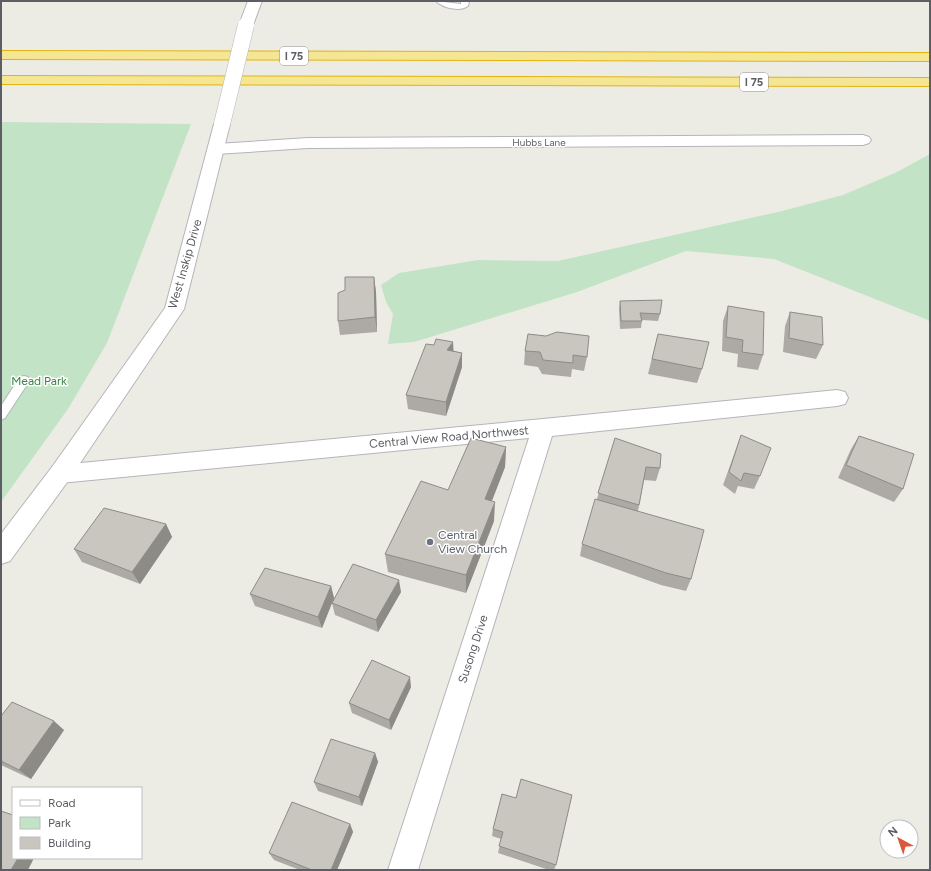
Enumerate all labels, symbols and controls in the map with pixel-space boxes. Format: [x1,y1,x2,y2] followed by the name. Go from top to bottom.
[280,47,308,65] road number: I 75
[740,73,768,91] road number: I 75
[512,136,566,149] street label: Hubbs Lane
[166,217,205,310] street label: West Inskip Drive
[11,374,67,388] park label: Mead Park
[369,423,530,451] street label: Central View Road Northwest
[438,528,507,556] place label: Central View Church
[425,537,435,547] marker: Central View Church
[455,613,491,685] street label: Susong Drive
[12,787,142,859] legend
[48,796,76,810] text: Road
[48,816,71,830] text: Park
[879,819,919,859] north arrow
[885,824,900,839] text: N
[48,836,91,850] text: Building

